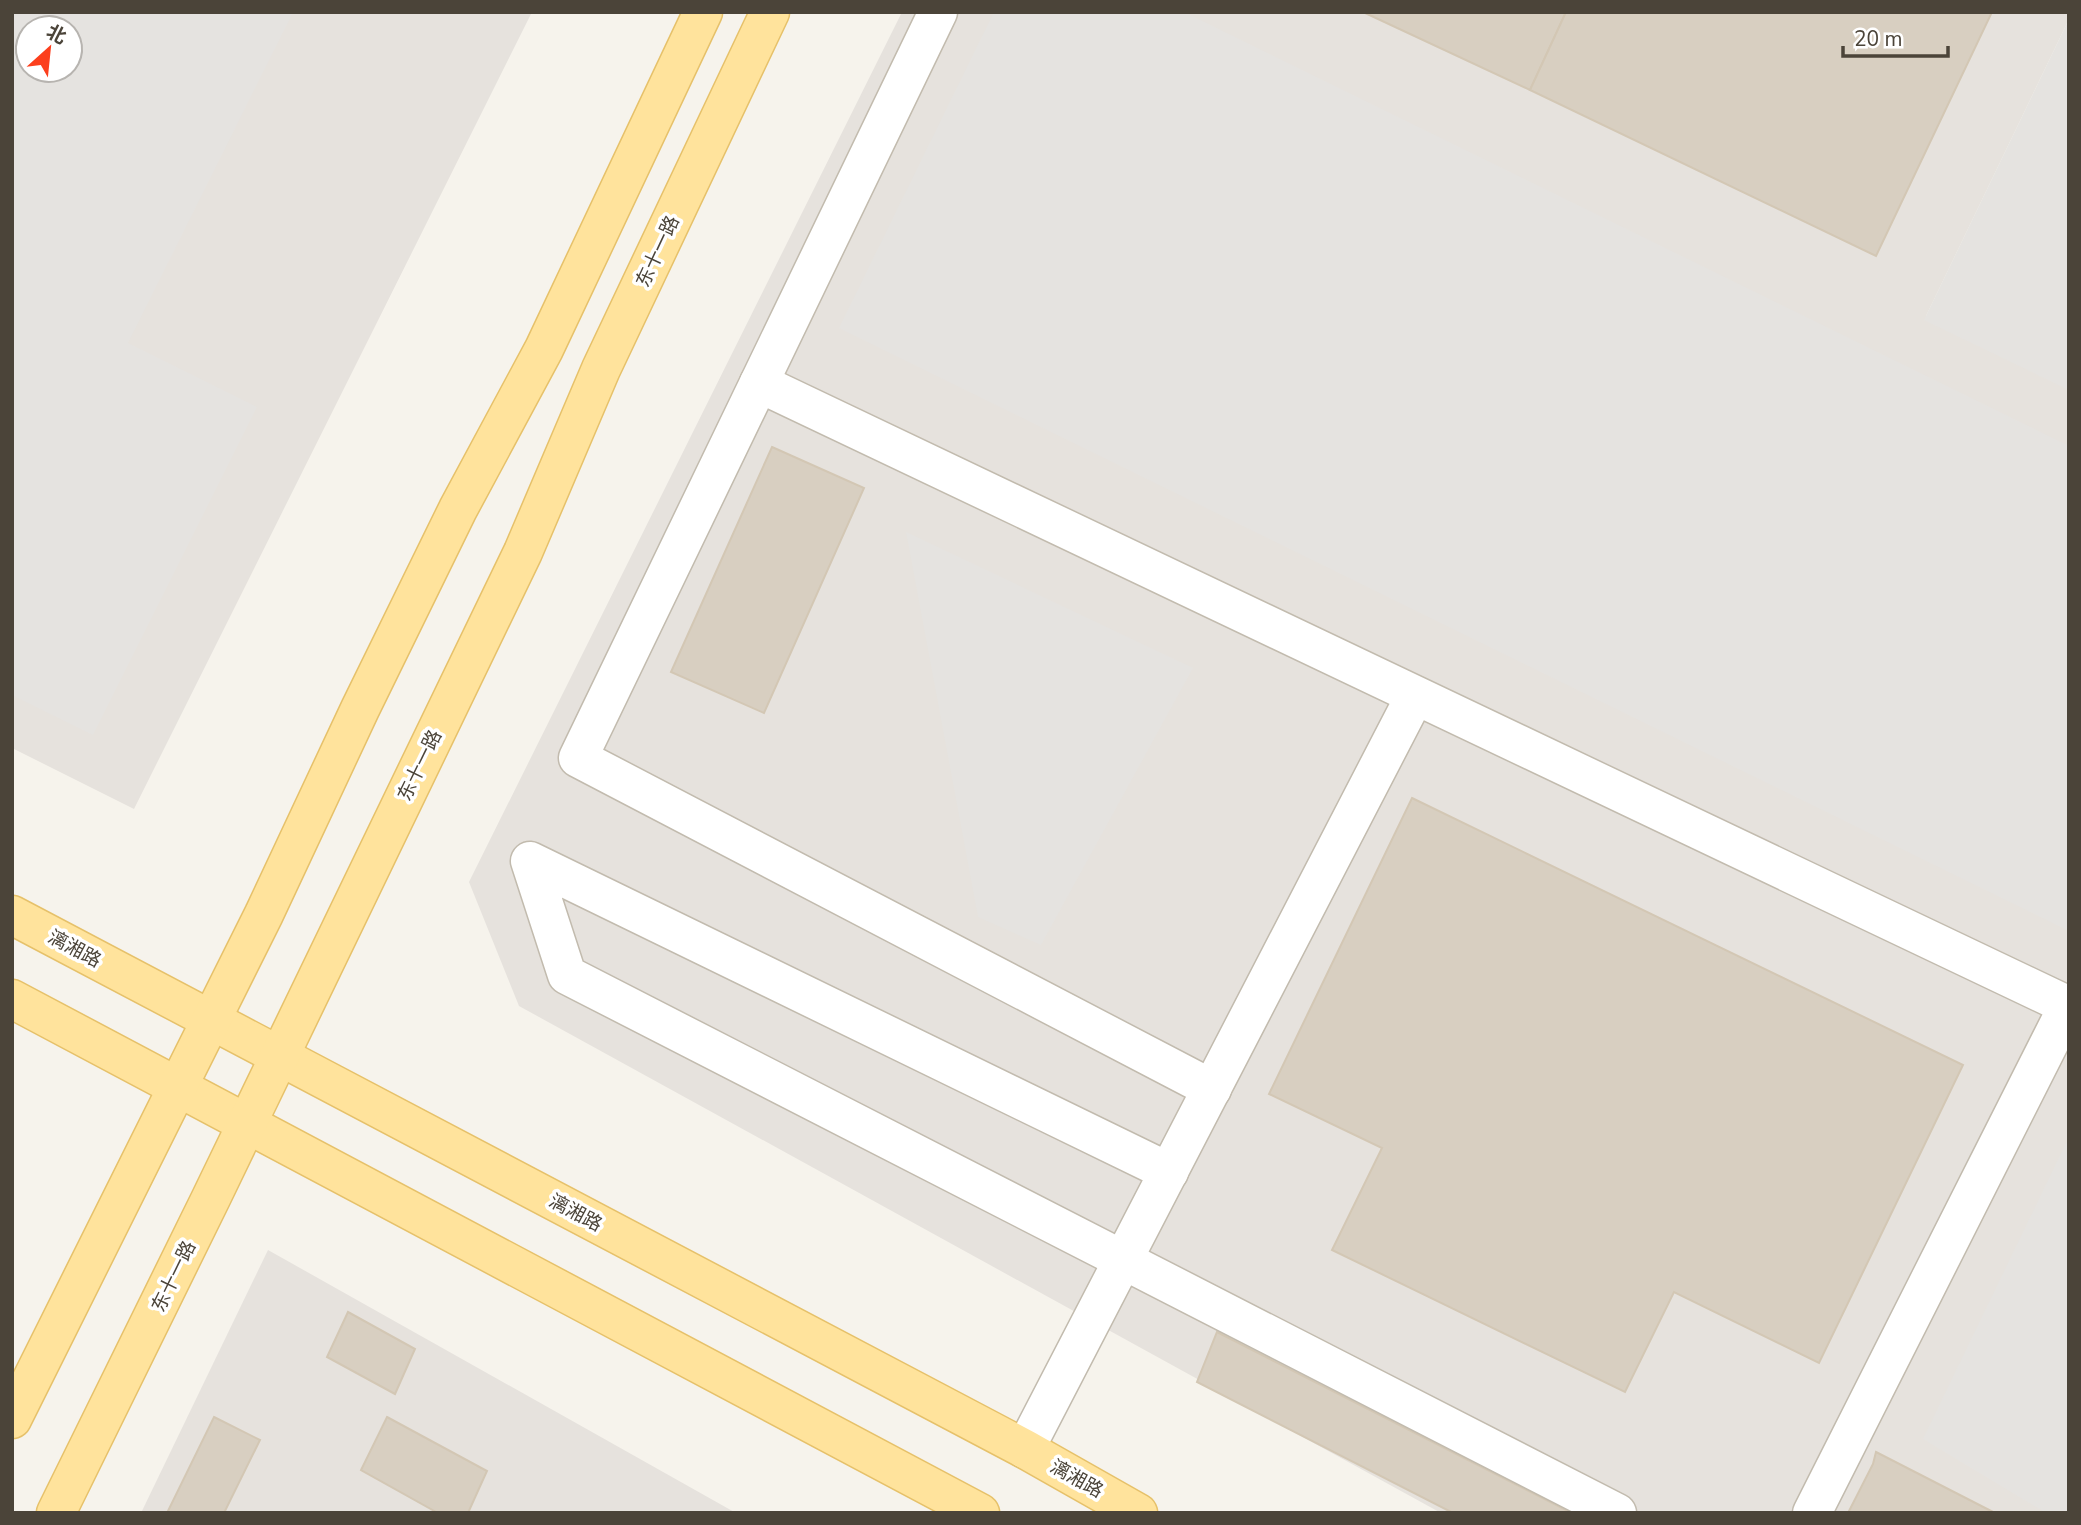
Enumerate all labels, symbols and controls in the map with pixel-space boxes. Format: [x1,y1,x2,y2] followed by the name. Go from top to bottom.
[14,14,84,84] north arrow
[1843,14,1948,58] scale bar
[42,19,71,51] text: 北
[1854,25,1903,53] text: 20 m
[630,211,686,291] street label: 东十一路
[392,726,448,805] street label: 东十一路
[43,924,106,974] street label: 漓湘路
[544,1188,607,1238] street label: 漓湘路
[146,1237,202,1316] street label: 东十一路
[1045,1454,1108,1504] street label: 漓湘路

